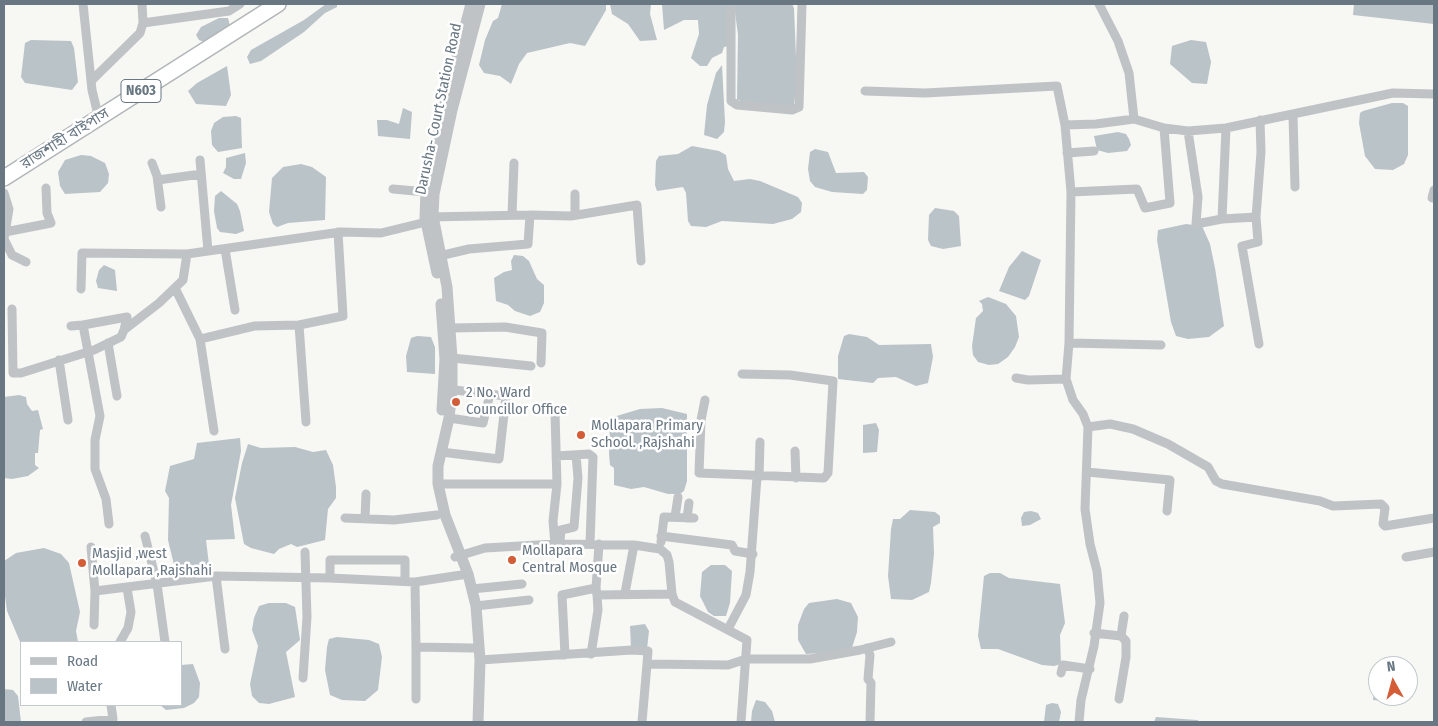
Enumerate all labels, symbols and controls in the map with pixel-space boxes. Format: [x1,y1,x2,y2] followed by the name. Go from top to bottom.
[412,22,466,196] street label: Darusha- Court Station Road
[121,80,161,102] road number: N603
[18,105,112,173] street label: রাজশাহী বাইপাস
[466,384,567,419] place label: 2 No. Ward Councillor Office
[450,396,462,408] marker: 2 No. Ward Councillor Office
[591,417,703,452] place label: Mollapara Primary School. ,Rajshahi
[575,429,587,441] marker: Mollapara Primary School. ,Rajshahi
[522,542,617,577] place label: Mollapara Central Mosque
[92,545,212,580] place label: Masjid ,west Mollapara ,Rajshahi
[506,554,518,566] marker: Mollapara Central Mosque
[76,557,88,569] marker: Masjid ,west Mollapara ,Rajshahi
[20,641,182,706] legend
[67,652,98,670] text: Road
[1368,656,1418,706] north arrow
[1386,658,1396,676] text: N
[67,677,102,695] text: Water

